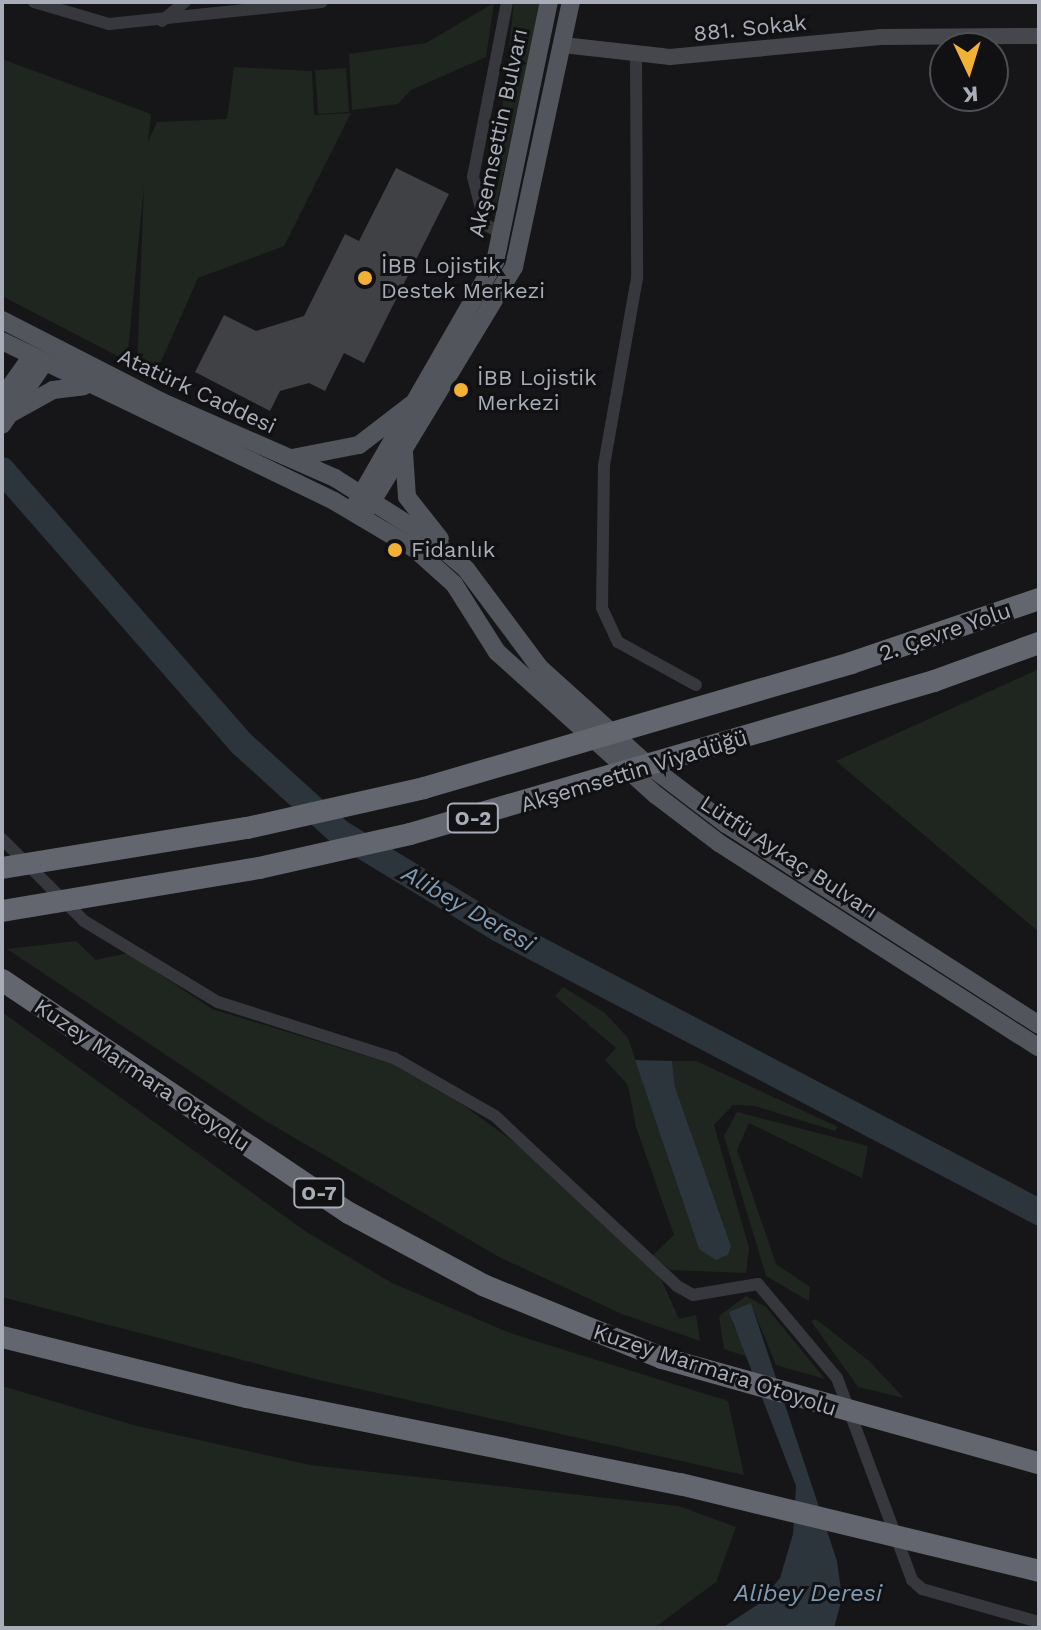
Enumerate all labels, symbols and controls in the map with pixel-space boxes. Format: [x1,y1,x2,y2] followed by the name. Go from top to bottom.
[692,9,808,47] street label: 881. Sokak
[463,26,533,240] street label: Akşemsettin Bulvarı
[929,32,1009,112] north arrow
[962,81,979,107] text: K
[381,252,546,304] place label: İBB Lojistik Destek Merkezi
[356,269,374,287] marker: İBB Lojistik Destek Merkezi
[113,343,281,439] street label: Atatürk Caddesi
[477,364,597,416] place label: İBB Lojistik Merkezi
[452,381,470,399] marker: İBB Lojistik Merkezi
[411,537,495,563] place label: Fidanlık
[386,541,404,559] marker: Fidanlık
[875,597,1015,667] street label: 2. Çevre Yolu
[517,724,751,818] street label: Akşemsettin Viyadüğü
[695,790,883,924] street label: Lütfü Aykaç Bulvarı
[445,802,501,834] road number: O-2
[396,859,540,959] water label: Alibey Deresi
[29,993,255,1157] street label: Kuzey Marmara Otoyolu
[293,1177,345,1209] road number: O-7
[589,1318,841,1422] street label: Kuzey Marmara Otoyolu
[734,1580,882,1608] water label: Alibey Deresi

